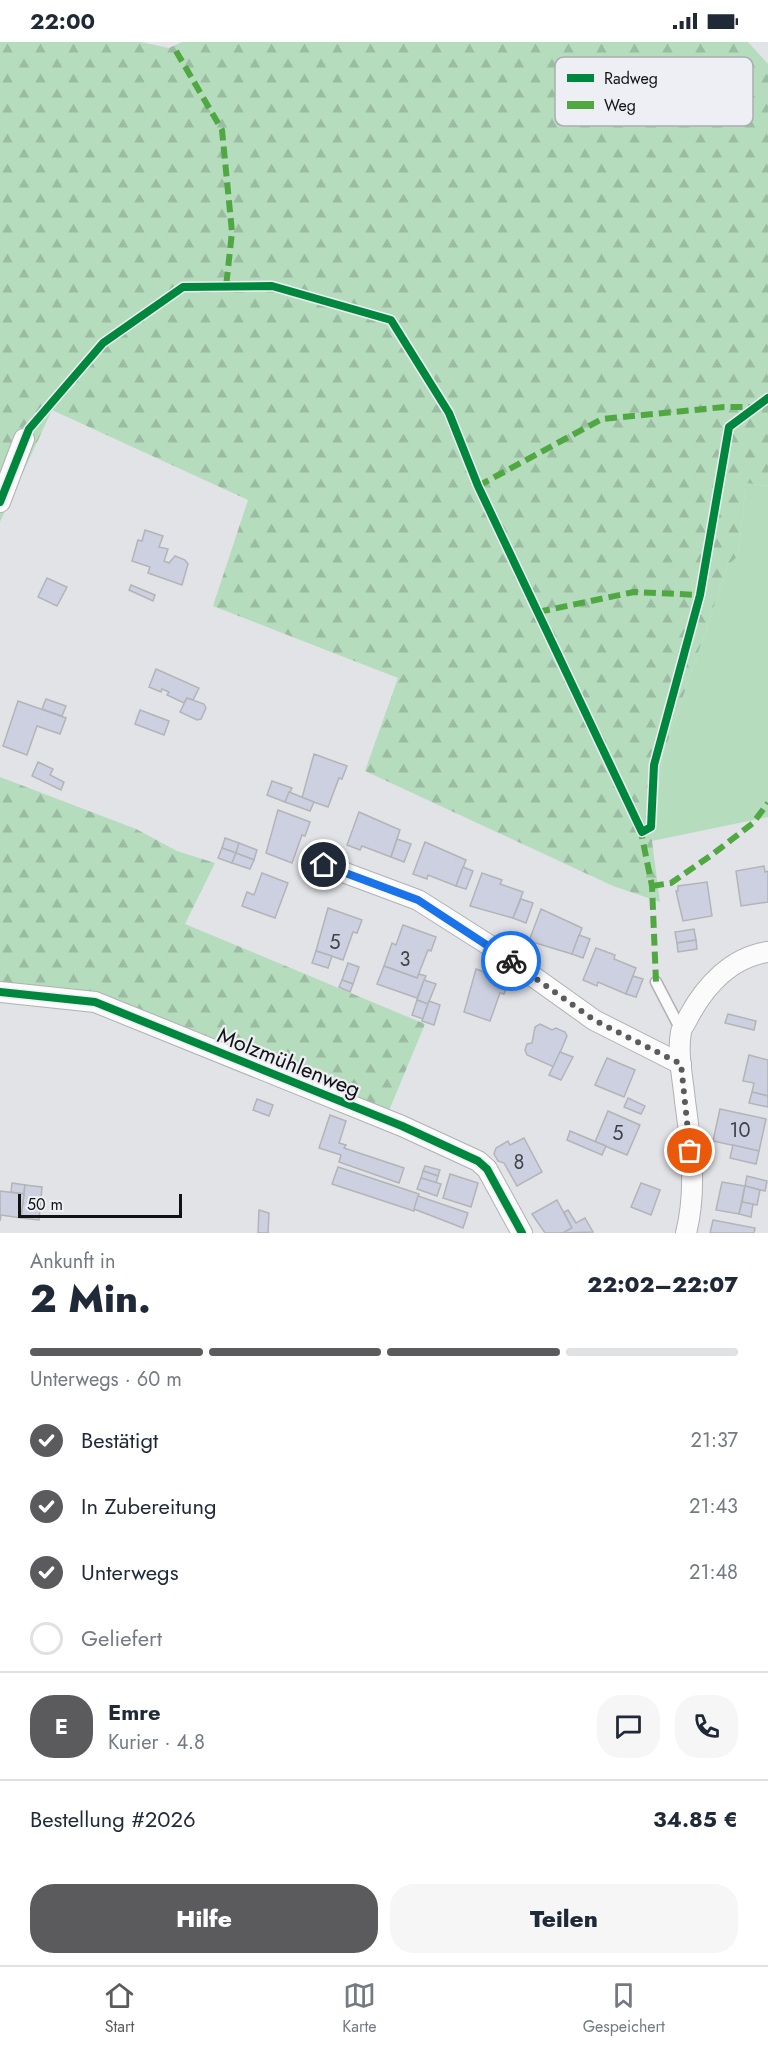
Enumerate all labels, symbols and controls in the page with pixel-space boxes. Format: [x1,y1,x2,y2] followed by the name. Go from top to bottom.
[30,5,95,37] text: 22:00
[555,57,753,126] legend
[604,67,658,90] text: Radweg
[604,94,636,117] text: Weg
[298,839,349,890] pin
[307,848,340,881] icon: home
[329,928,341,957] house number: 5
[481,931,541,991] courier
[400,945,411,974] house number: 3
[495,945,528,978] icon: bike
[213,1019,365,1105] street label: Molzmühlenweg
[730,1116,751,1145] house number: 10
[612,1119,624,1148] house number: 5
[664,1125,715,1176] pin
[673,1134,706,1167] icon: bag
[514,1148,524,1177] house number: 8
[18,1191,182,1218] scale bar
[27,1193,63,1216] text: 50 m
[30,1247,116,1276] text: Ankunft in
[587,1268,738,1300] text: 22:02–22:07
[30,1270,151,1327] text: 2 Min.
[30,1365,182,1394] text: Unterwegs · 60 m
[30,1424,63,1457] icon: check
[81,1424,158,1456] text: Bestätigt
[691,1426,738,1455] text: 21:37
[30,1490,63,1523] icon: check
[81,1490,216,1522] text: In Zubereitung
[689,1492,738,1521] text: 21:43
[30,1556,63,1589] icon: check
[81,1556,179,1588] text: Unterwegs
[689,1558,738,1587] text: 21:48
[81,1622,162,1654] text: Geliefert
[597,1695,660,1758] button: chat
[675,1695,738,1758] button: phone
[108,1696,161,1728] text: Emre
[55,1710,68,1742] text: E
[108,1728,205,1757] text: Kurier · 4.8
[30,1803,196,1835] text: Bestellung #2026
[653,1803,738,1835] text: 34.85 €
[30,1884,378,1953] button: Hilfe
[390,1884,738,1953] button: Teilen
[103,1979,136,2038] tab: Start
[342,1979,377,2038] tab: Karte
[583,1979,665,2038] tab: Gespeichert

